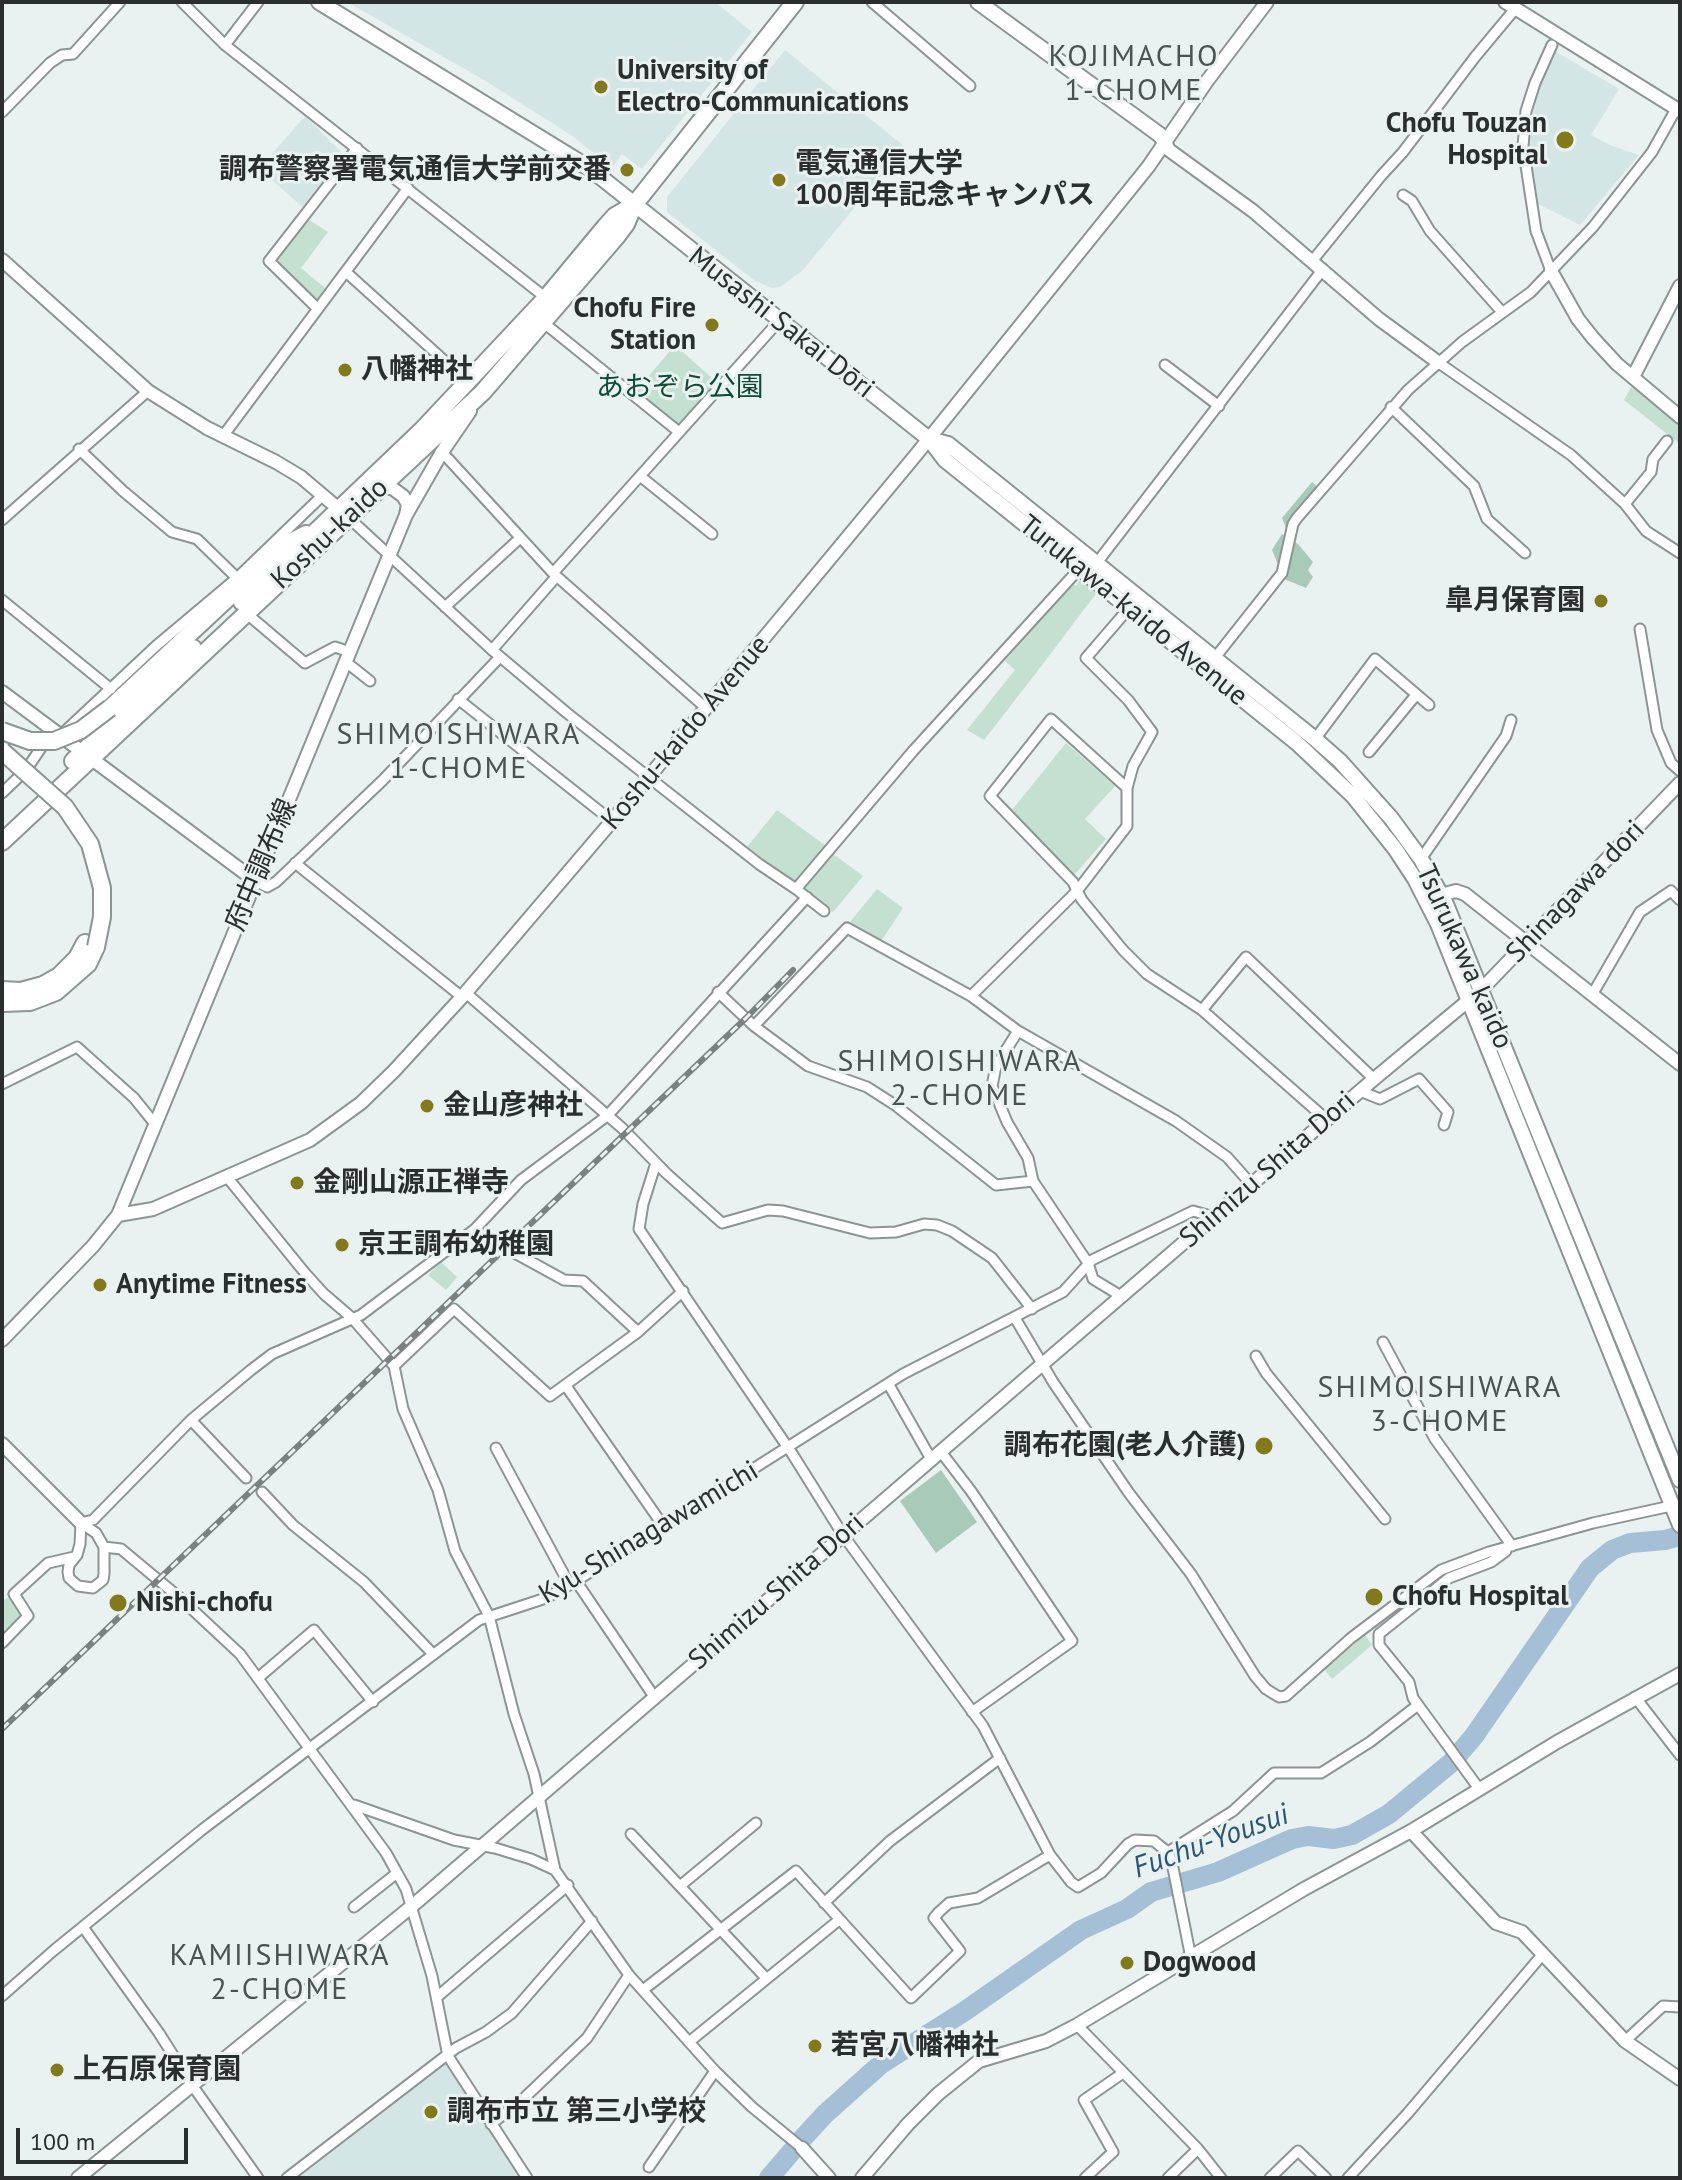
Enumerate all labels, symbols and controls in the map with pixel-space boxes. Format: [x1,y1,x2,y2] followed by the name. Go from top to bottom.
[1048,39,1220,110] district label: KOJIMACHO 1-CHOME
[617,54,909,120] place label: University of Electro-Communications
[592,78,610,96] marker: University of Electro-Communications
[1386,107,1547,173] place label: Chofu Touzan Hospital
[1554,129,1576,151] marker: Chofu Touzan Hospital
[795,147,1095,213] place label: 電気通信大学 100周年記念キャンパス
[219,153,611,187] place label: 調布警察署電気通信大学前交番
[618,161,636,179] marker: 調布警察署電気通信大学前交番
[770,171,788,189] marker: 電気通信大学 100周年記念キャンパス
[681,240,881,406] street label: Musashi Sakai Dōri
[573,292,696,358] place label: Chofu Fire Station
[703,316,721,334] marker: Chofu Fire Station
[361,353,473,387] place label: 八幡神社
[336,361,354,379] marker: 八幡神社
[596,371,764,405] park label: あおぞら公園
[264,471,396,597] street label: Koshu-kaido
[1012,509,1254,713] street label: Turukawa-kaido Avenue
[1445,584,1585,618] place label: 皐月保育園
[1592,592,1610,610] marker: 皐月保育園
[595,629,777,837] street label: Koshu-kaido Avenue
[337,717,581,788] district label: SHIMOISHIWARA 1-CHOME
[219,794,305,936] street label: 府中調布線
[1500,814,1652,970] street label: Shinagawa dori
[1408,860,1520,1054] street label: Tsurukawa kaido
[838,1044,1082,1114] district label: SHIMOISHIWARA 2-CHOME
[1173,1085,1363,1255] street label: Shimizu Shita Dori
[443,1089,583,1123] place label: 金山彦神社
[418,1097,436,1115] marker: 金山彦神社
[313,1166,509,1200] place label: 金剛山源正禅寺
[288,1174,306,1192] marker: 金剛山源正禅寺
[358,1228,554,1262] place label: 京王調布幼稚園
[333,1236,351,1254] marker: 京王調布幼稚園
[116,1268,307,1302] place label: Anytime Fitness
[91,1276,109,1294] marker: Anytime Fitness
[1318,1370,1562,1440] district label: SHIMOISHIWARA 3-CHOME
[1004,1429,1246,1463] place label: 調布花園(老人介護)
[1253,1435,1275,1457] marker: 調布花園(老人介護)
[533,1454,765,1612] street label: Kyu-Shinagawamichi
[682,1507,872,1677] street label: Shimizu Shita Dori
[1392,1580,1568,1614] place label: Chofu Hospital
[136,1586,273,1620] place label: Nishi-chofu
[1363,1586,1385,1608] marker: Chofu Hospital
[107,1592,129,1614] marker: Nishi-chofu
[1128,1797,1294,1887] water label: Fuchu-Yousui
[169,1938,391,2008] district label: KAMIISHIWARA 2-CHOME
[1143,1946,1256,1980] place label: Dogwood
[1118,1954,1136,1972] marker: Dogwood
[831,2029,999,2063] place label: 若宮八幡神社
[806,2037,824,2055] marker: 若宮八幡神社
[73,2053,241,2087] place label: 上石原保育園
[48,2061,66,2079] marker: 上石原保育園
[447,2095,706,2129] place label: 調布市立 第三小学校
[422,2103,440,2121] marker: 調布市立 第三小学校
[20,2112,192,2162] scale bar
[30,2126,95,2157] text: 100 m

